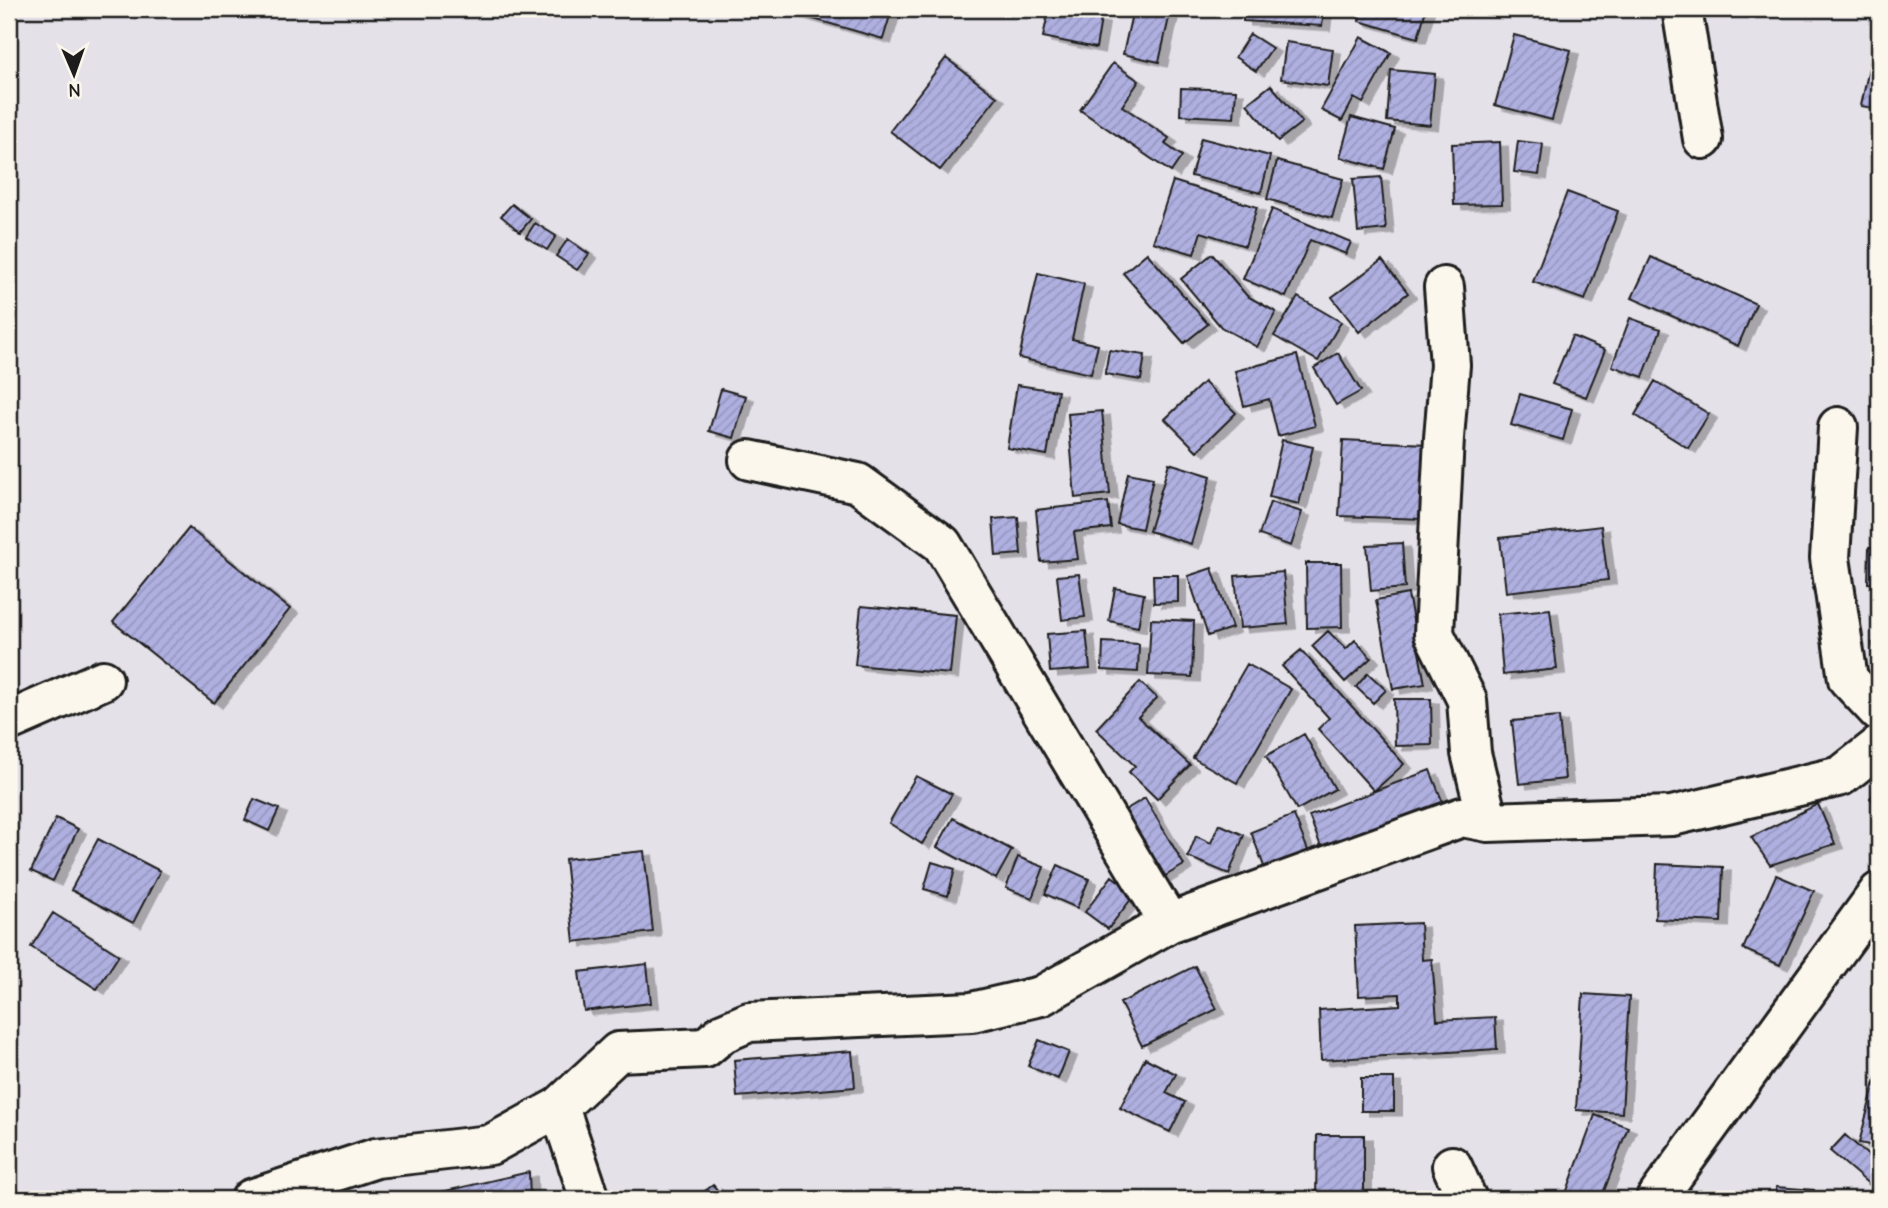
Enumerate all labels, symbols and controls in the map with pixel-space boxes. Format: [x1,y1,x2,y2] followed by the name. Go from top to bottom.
[38,38,108,108] north arrow
[68,79,81,101] text: N

